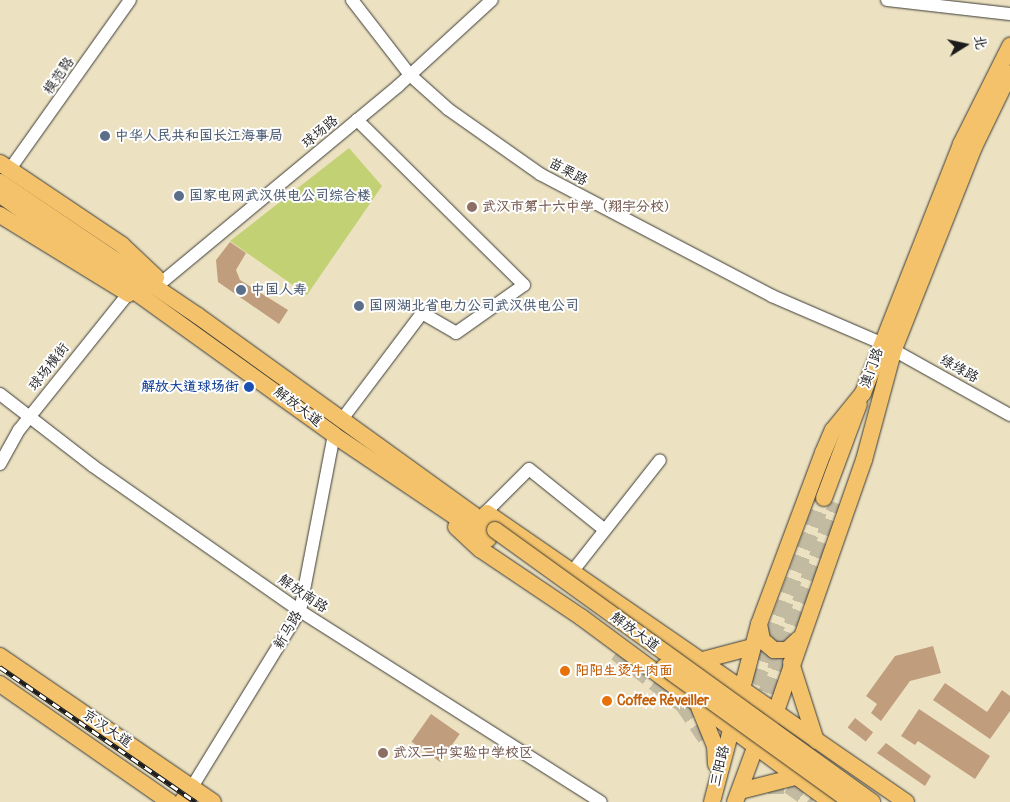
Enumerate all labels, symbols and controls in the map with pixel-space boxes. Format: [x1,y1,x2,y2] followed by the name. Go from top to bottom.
[940,20,990,70] north arrow
[971,34,990,51] text: 北
[40,54,78,98] street label: 模范路
[299,112,341,152] street label: 球场路
[115,128,283,144] place label: 中华人民共和国长江海事局
[99,130,111,142] marker: 中华人民共和国长江海事局
[546,154,590,190] street label: 苗栗路
[189,188,371,204] place label: 国家电网武汉供电公司综合楼
[173,190,185,202] marker: 国家电网武汉供电公司综合楼
[482,199,678,215] place label: 武汉市第十六中学（翔宇分校）
[466,201,478,213] marker: 武汉市第十六中学（翔宇分校）
[251,282,307,298] place label: 中国人寿
[235,284,247,296] marker: 中国人寿
[369,298,579,314] place label: 国网湖北省电力公司武汉供电公司
[353,300,365,312] marker: 国网湖北省电力公司武汉供电公司
[25,340,73,394] street label: 球场横街
[857,345,887,391] street label: 澳门路
[937,351,981,387] street label: 绿缘路
[141,379,239,395] place label: 解放大道球场街
[243,381,255,393] marker: 解放大道球场街
[271,383,325,431] street label: 解放大道
[275,571,331,617] street label: 解放南路
[270,608,306,652] street label: 新马路
[607,609,663,655] street label: 解放大道
[575,663,673,679] place label: 阳阳生烫牛肉面
[559,665,571,677] marker: 阳阳生烫牛肉面
[617,693,709,709] place label: Coffee Réveiller
[601,695,613,707] marker: Coffee Réveiller
[79,706,135,752] street label: 京汉大道
[707,744,733,788] street label: 三阳路
[393,745,533,761] place label: 武汉二中实验中学校区
[377,747,389,759] marker: 武汉二中实验中学校区

